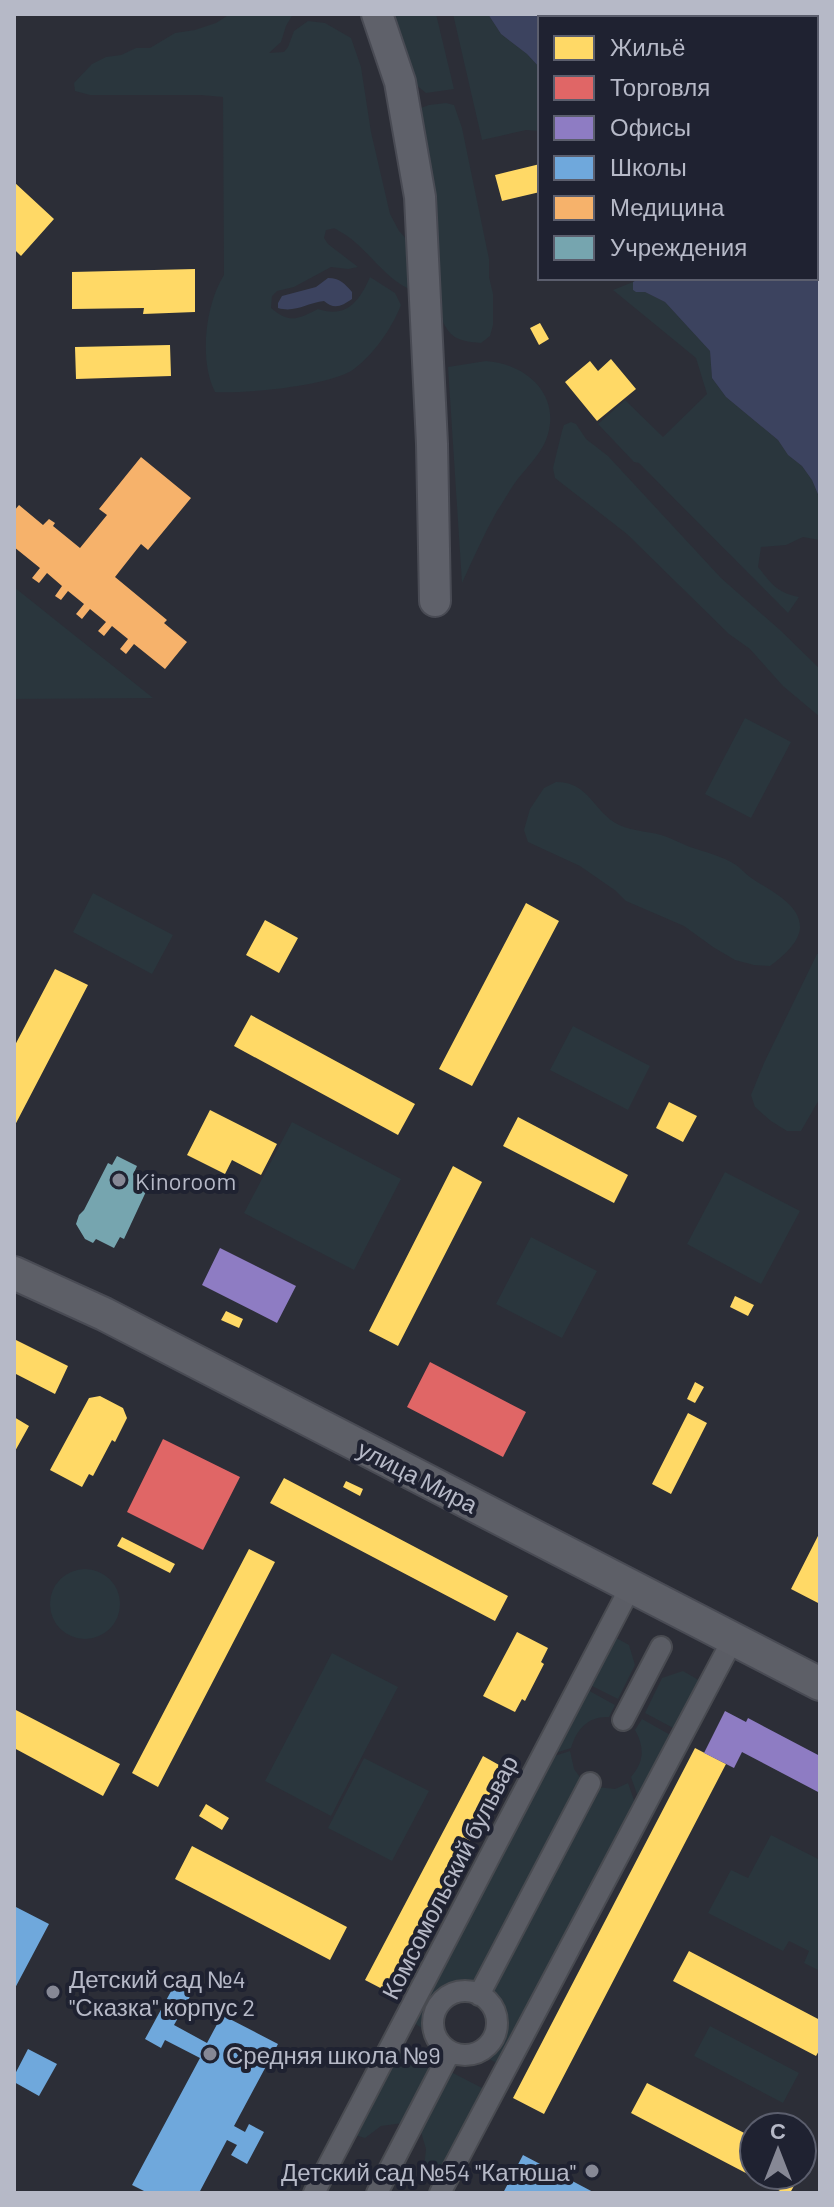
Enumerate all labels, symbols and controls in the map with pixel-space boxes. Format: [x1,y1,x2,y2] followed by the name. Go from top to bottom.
[538,16,818,280] legend
[610,32,685,61] text: Жильё
[610,72,710,101] text: Торговля
[610,112,691,141] text: Офисы
[610,152,687,181] text: Школы
[610,192,725,221] text: Медицина
[610,232,747,261] text: Учреждения
[135,1166,236,1195] place label: Kinoroom
[110,1171,128,1189] marker: Kinoroom
[353,1433,483,1519] street label: улица Мира
[375,1750,523,2004] street label: Комсомольский бульвар
[69,1964,255,2021] place label: Детский сад №4 "Сказка" корпус 2
[44,1983,62,2001] marker: Детский сад №4 "Сказка" корпус 2
[226,2040,441,2069] place label: Средняя школа №9
[201,2045,219,2063] marker: Средняя школа №9
[738,2111,818,2191] north arrow
[770,2117,786,2143] text: С
[281,2157,576,2186] place label: Детский сад №54 "Катюша"
[583,2162,601,2180] marker: Детский сад №54 "Катюша"

